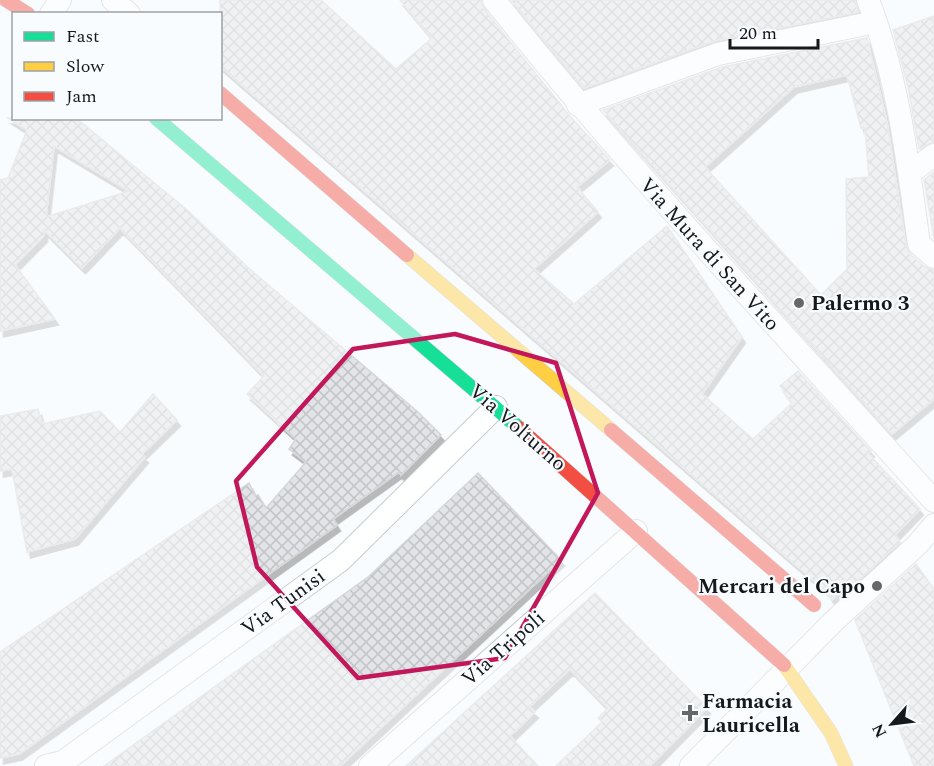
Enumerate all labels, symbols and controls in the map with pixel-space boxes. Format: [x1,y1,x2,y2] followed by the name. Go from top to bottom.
[12,12,222,120] legend
[730,12,818,50] scale bar
[739,20,777,47] text: 20 m
[66,23,99,50] text: Fast
[66,53,105,80] text: Slow
[66,83,97,110] text: Jam
[631,171,787,339] street label: Via Mura di San Vito
[811,288,910,320] place label: Palermo 3
[792,296,806,310] marker: Palermo 3
[461,376,573,479] street label: Via Volturno
[235,561,333,644] street label: Via Tunisi
[698,571,865,603] place label: Mercari del Capo
[870,579,884,593] marker: Mercari del Capo
[455,603,553,694] street label: Via Tripoli
[702,686,800,742] place label: Farmacia Lauricella
[862,694,922,754] north arrow
[683,706,697,720] marker: Farmacia Lauricella
[866,719,893,742] text: N

